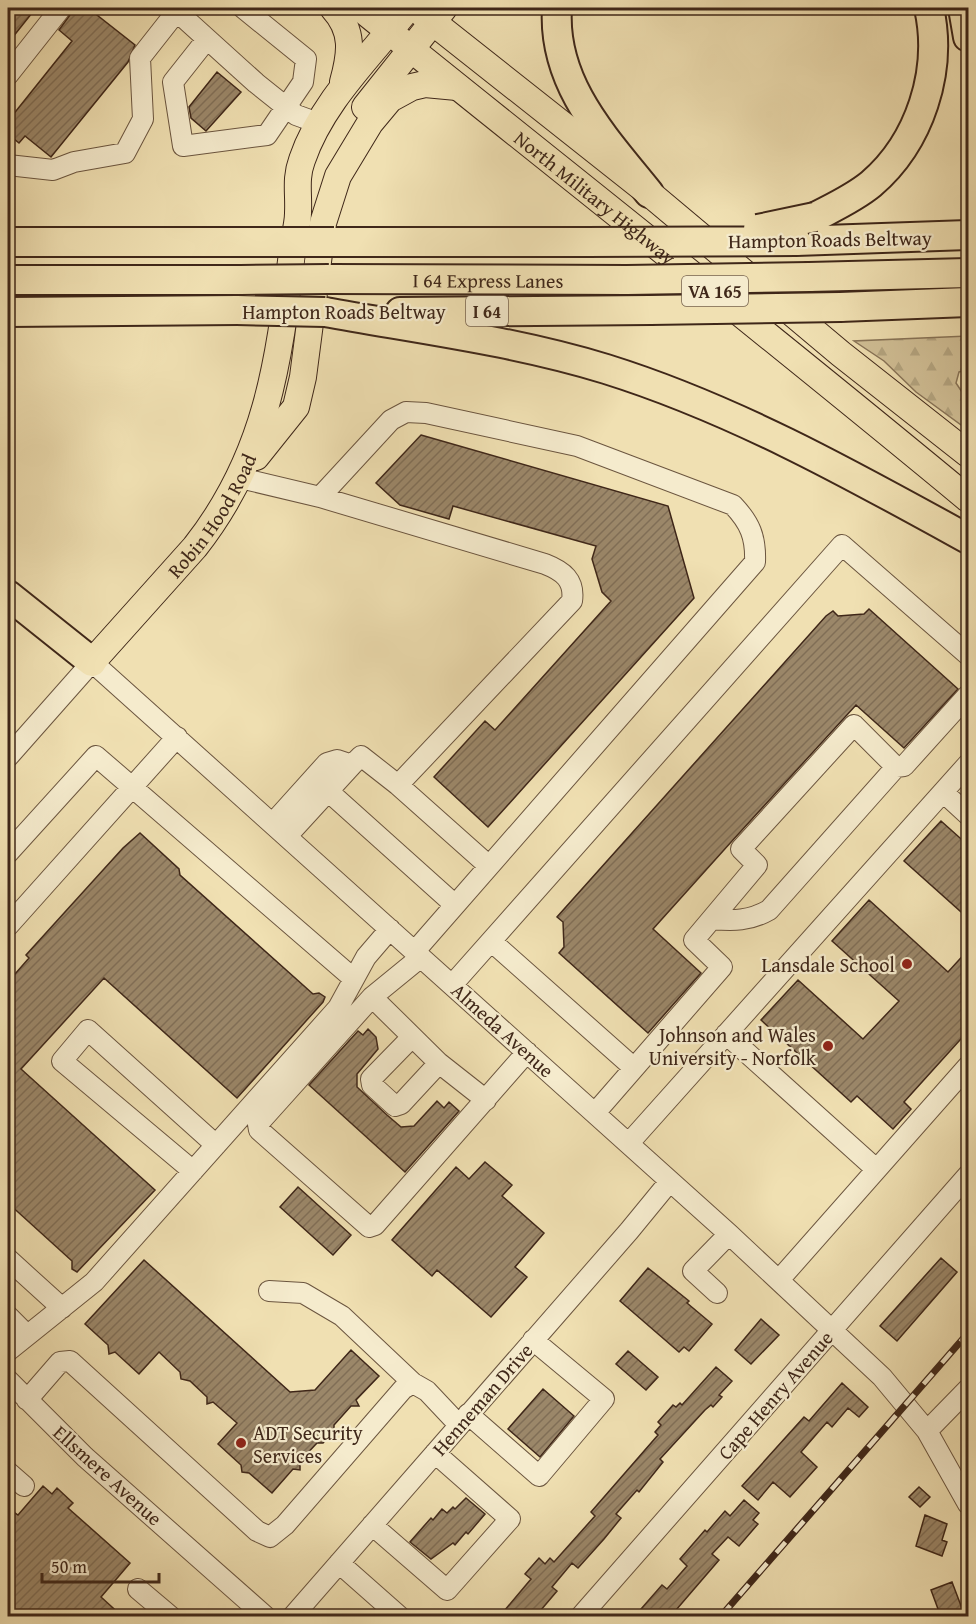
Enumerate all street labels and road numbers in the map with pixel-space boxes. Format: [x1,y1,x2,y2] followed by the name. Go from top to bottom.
[508,123,683,271] street label: North Military Highway
[728,223,932,255] street label: Hampton Roads Beltway
[413,265,563,294] street label: I 64 Express Lanes
[682,276,748,306] road number: VA 165
[466,296,508,326] road number: I 64
[242,297,446,326] street label: Hampton Roads Beltway
[160,448,263,584] street label: Robin Hood Road
[445,976,561,1084] street label: Almeda Avenue
[711,1324,839,1466] street label: Cape Henry Avenue
[425,1336,539,1462] street label: Henneman Drive
[47,1418,169,1532] street label: Ellsmere Avenue

